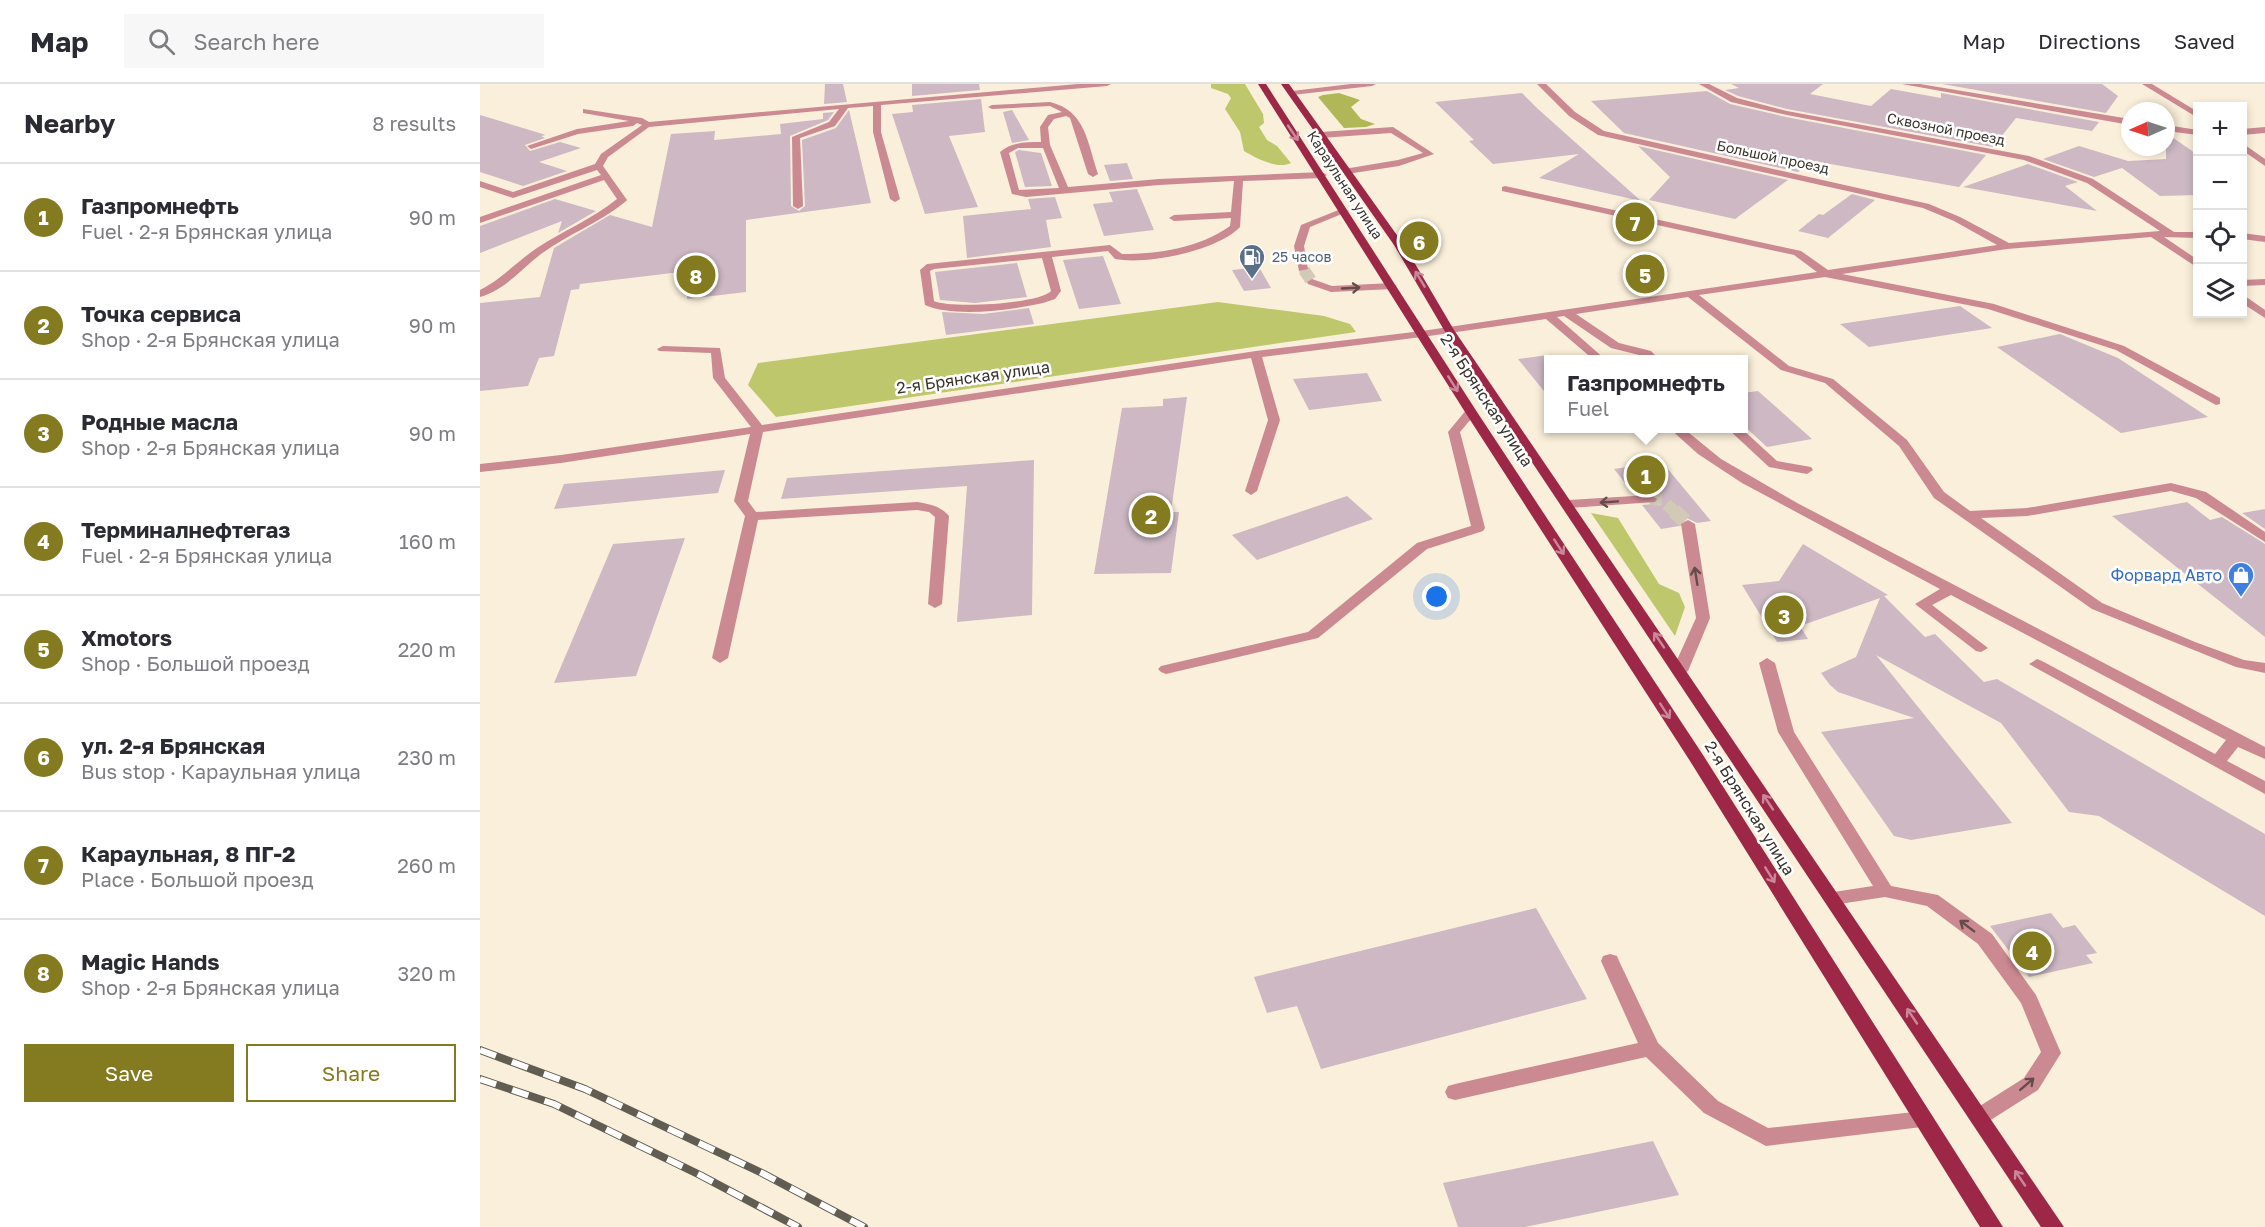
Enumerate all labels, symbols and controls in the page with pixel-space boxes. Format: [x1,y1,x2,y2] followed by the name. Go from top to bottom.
[124,14,544,68] search box
[30,25,88,58] text: Map
[145,25,178,58] icon: search
[193,28,319,55] text: Search here
[1962,28,2005,54] text: Map
[2038,28,2141,54] text: Directions
[2174,28,2235,54] text: Saved
[2121,102,2175,156] north arrow
[2193,102,2247,318] map controls
[2193,102,2247,156] button: +
[24,108,115,139] text: Nearby
[1886,109,2007,148] street label: Сквозной проезд
[372,111,456,135] text: 8 results
[1287,125,1299,141] one-way arrow
[1304,127,1387,242] street label: Караульная улица
[1715,136,1831,177] street label: Большой проезд
[2193,156,2247,210] button: −
[81,192,239,219] text: Газпромнефть
[1616,200,1654,244] pin: 7
[38,205,49,229] text: 1
[409,205,456,229] text: 90 m
[2193,210,2247,264] button: locate
[1400,218,1438,264] pin: 6
[81,219,332,243] text: Fuel · 2-я Брянская улица
[1237,242,1267,280] fuel station icon: 25 часов
[1272,248,1331,265] place label: 25 часов
[676,252,716,297] pin: 8
[1626,252,1664,297] pin: 5
[2193,264,2247,318] button: layers
[1413,271,1425,288] one-way arrow
[1341,282,1361,293] one-way arrow
[81,300,241,327] text: Точка сервиса
[37,313,50,337] text: 2
[409,313,456,337] text: 90 m
[81,327,340,351] text: Shop · 2-я Брянская улица
[1437,330,1537,470] street label: 2-я Брянская улица
[1544,355,1748,433] popup
[895,356,1051,398] street label: 2-я Брянская улица
[1567,369,1725,396] text: Газпромнефть
[1446,375,1459,392] one-way arrow
[1567,396,1609,420] text: Fuel
[81,408,238,435] text: Родные масла
[37,421,50,445] text: 3
[409,421,456,445] text: 90 m
[81,435,340,459] text: Shop · 2-я Брянская улица
[1626,452,1666,498] pin: 1
[1132,492,1170,538] pin: 2
[1600,496,1620,507] one-way arrow
[81,516,290,543] text: Терминалнефтегаз
[37,529,50,553] text: 4
[399,529,456,553] text: 160 m
[1552,539,1565,556] one-way arrow
[81,543,332,567] text: Fuel · 2-я Брянская улица
[2226,560,2256,598] shop icon: Форвард Авто
[2110,565,2222,585] place label: Форвард Авто
[1691,566,1702,586] one-way arrow
[1422,582,1451,611] your location
[1764,592,1804,638] pin: 3
[81,624,172,651] text: Xmotors
[1653,632,1665,649] one-way arrow
[37,637,50,661] text: 5
[398,637,456,661] text: 220 m
[81,651,310,675] text: Shop · Большой проезд
[1659,702,1671,718] one-way arrow
[81,732,265,759] text: ул. 2-я Брянская
[1701,737,1799,879] street label: 2-я Брянская улица
[37,745,50,769] text: 6
[398,745,456,769] text: 230 m
[81,759,361,783] text: Bus stop · Караульная улица
[1762,794,1774,811] one-way arrow
[81,840,295,867] text: Караульная, 8 ПГ-2
[38,853,49,877] text: 7
[397,853,456,877] text: 260 m
[1764,866,1776,883] one-way arrow
[81,867,314,891] text: Place · Большой проезд
[1959,920,1975,932] one-way arrow
[2012,928,2052,974] pin: 4
[81,948,220,975] text: Magic Hands
[37,961,50,985] text: 8
[398,961,456,985] text: 320 m
[81,975,340,999] text: Shop · 2-я Брянская улица
[1906,1009,1918,1025] one-way arrow
[24,1044,234,1102] button: Save
[246,1044,456,1102] button: Share
[2019,1078,2035,1091] one-way arrow
[2014,1171,2026,1187] one-way arrow

